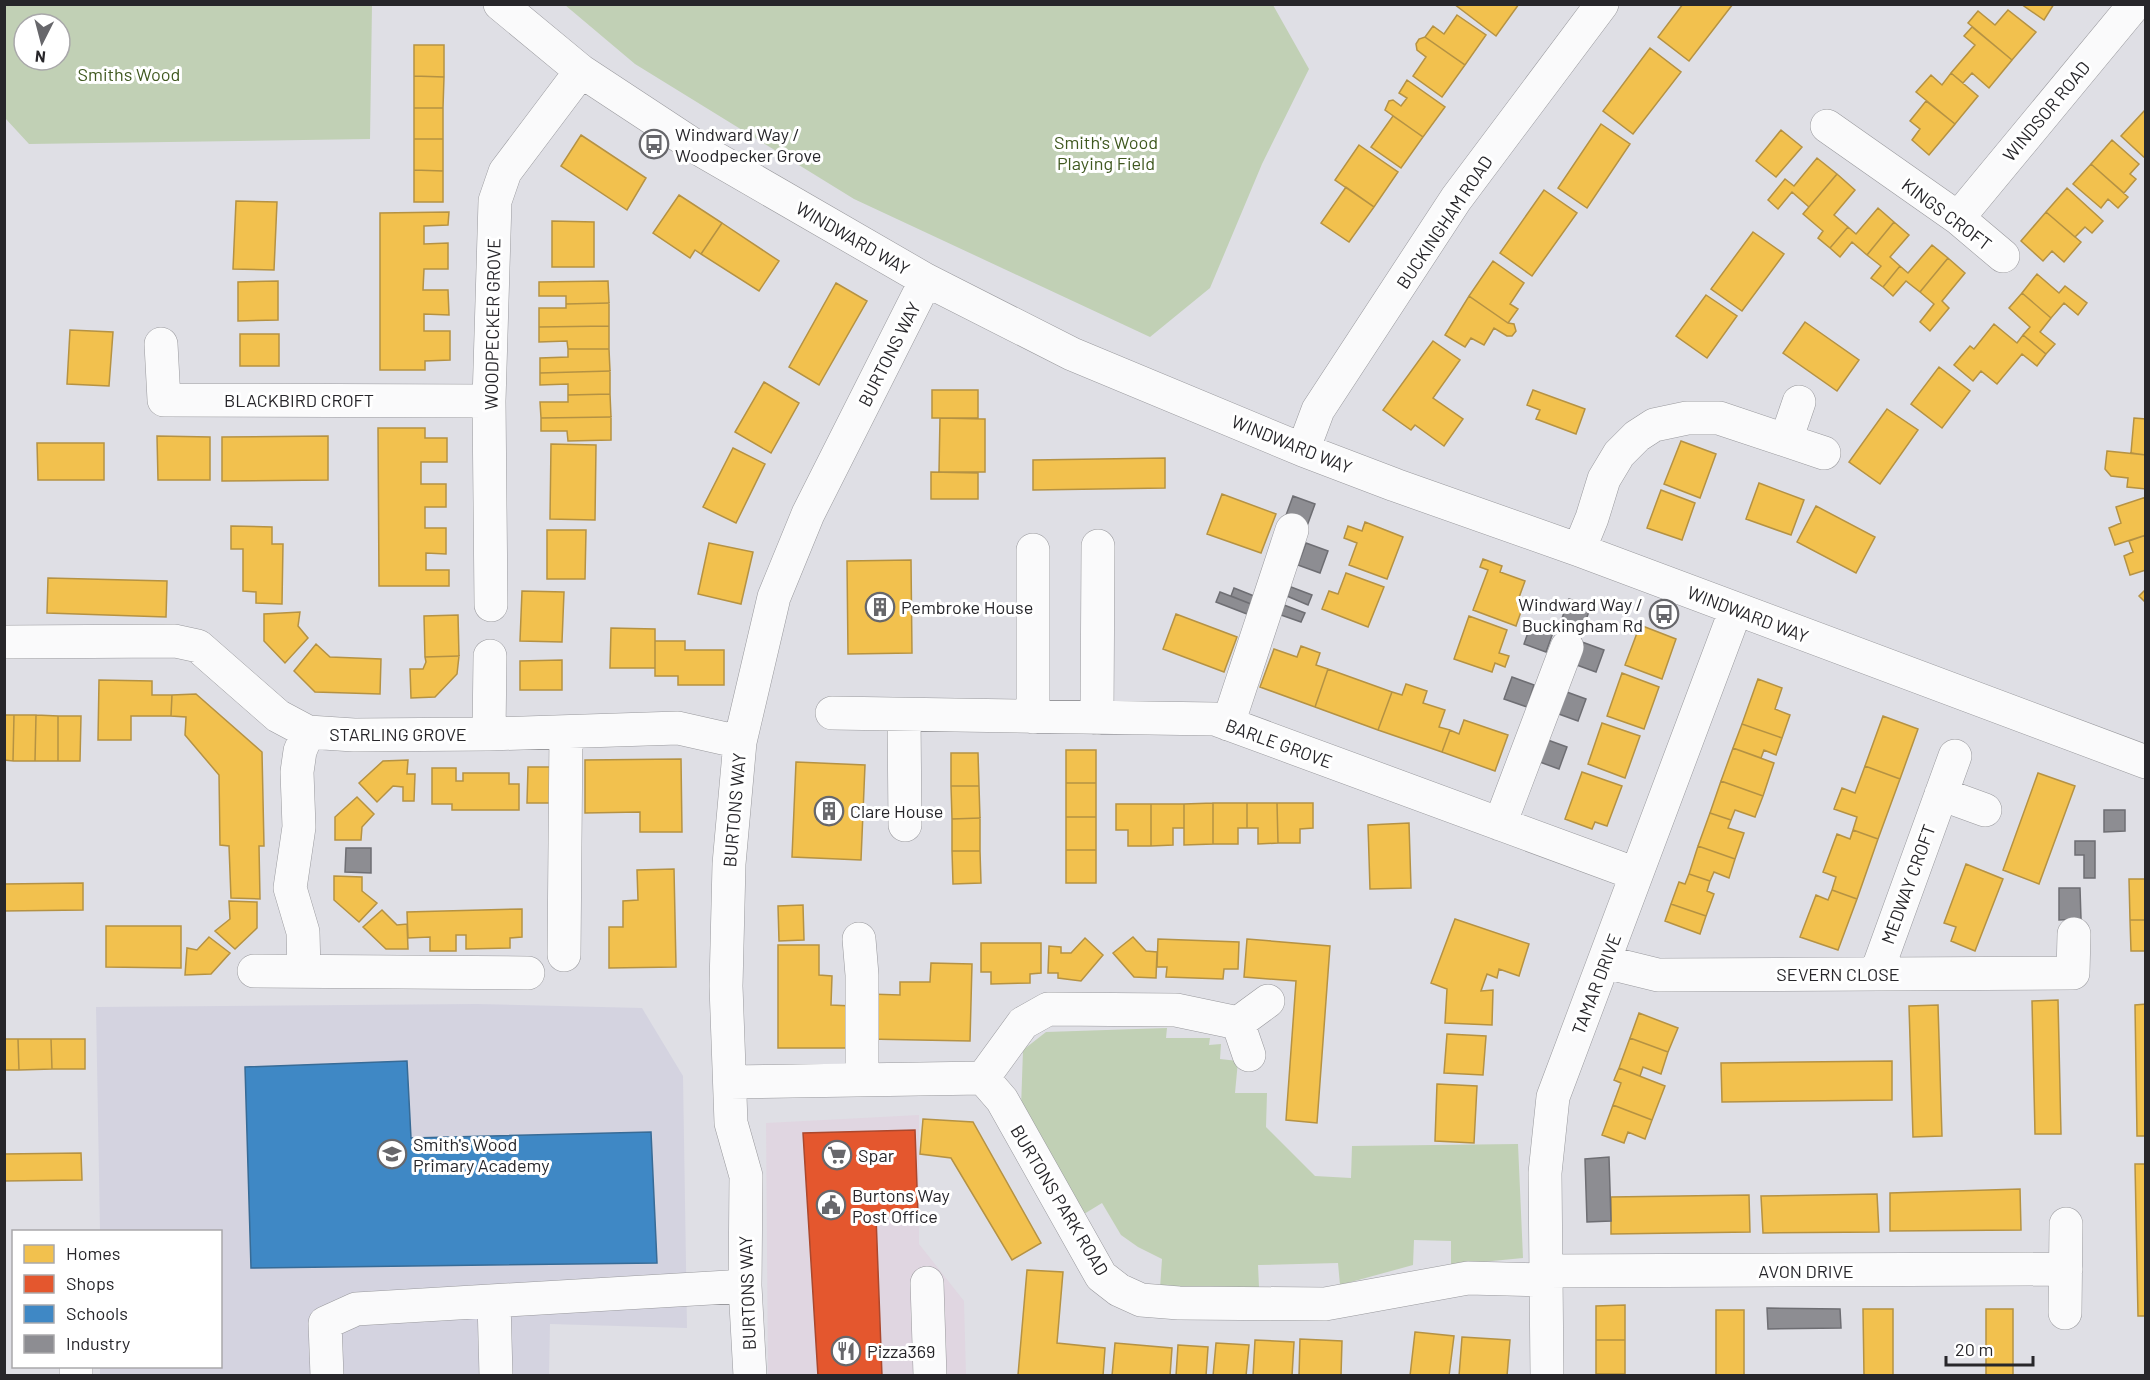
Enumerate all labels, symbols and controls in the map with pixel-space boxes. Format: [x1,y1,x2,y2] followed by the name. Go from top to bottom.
[12,12,72,72] north arrow
[34,47,47,67] text: N
[1998,56,2094,166] street label: WINDSOR ROAD
[78,63,180,85] park label: Smiths Wood
[675,123,821,166] place label: Windward Way / Woodpecker Grove
[638,128,670,160] bus stop icon: Windward Way / Woodpecker Grove
[1054,131,1158,174] park label: Smith's Wood Playing Field
[1391,151,1497,293] street label: BUCKINGHAM ROAD
[1898,173,1996,255] street label: KINGS CROFT
[792,197,914,279] street label: WINDWARD WAY
[479,238,505,410] street label: WOODPECKER GROVE
[853,298,925,410] street label: BURTONS WAY
[224,389,374,411] street label: BLACKBIRD CROFT
[1229,410,1355,478] street label: WINDWARD WAY
[1684,581,1812,647] street label: WINDWARD WAY
[864,591,896,623] building icon: Pembroke House
[1518,593,1643,636] place label: Windward Way / Buckingham Rd
[901,596,1033,618] place label: Pembroke House
[1648,598,1680,630] bus stop icon: Windward Way / Buckingham Rd
[1223,714,1335,772] street label: BARLE GROVE
[329,723,467,745] street label: STARLING GROVE
[718,752,750,868] street label: BURTONS WAY
[813,795,845,827] building icon: Clare House
[850,800,943,822] place label: Clare House
[1876,821,1940,947] street label: MEDWAY CROFT
[1567,930,1625,1038] street label: TAMAR DRIVE
[1776,963,1900,985] street label: SEVERN CLOSE
[1006,1121,1114,1279] street label: BURTONS PARK ROAD
[413,1133,550,1176] place label: Smith's Wood Primary Academy
[376,1138,408,1170] school or university icon: Smith's Wood Primary Academy
[821,1139,853,1171] supermarket icon: Spar
[858,1144,895,1166] place label: Spar
[852,1184,950,1227] place label: Burtons Way Post Office
[815,1189,847,1221] public building icon: Burtons Way Post Office
[12,1230,222,1368] legend
[734,1235,760,1351] street label: BURTONS WAY
[66,1242,120,1264] text: Homes
[1758,1260,1854,1282] street label: AVON DRIVE
[66,1272,115,1294] text: Shops
[66,1302,128,1324] text: Schools
[1946,1329,2033,1367] scale bar
[66,1332,130,1354] text: Industry
[830,1335,862,1367] restaurant icon: Pizza369
[1955,1338,1993,1360] text: 20 m
[867,1340,935,1362] place label: Pizza369

